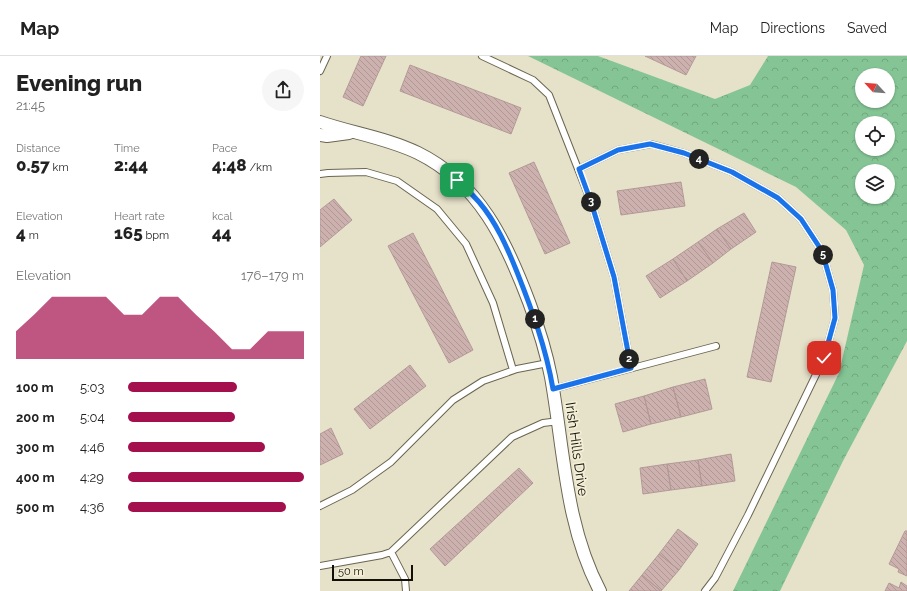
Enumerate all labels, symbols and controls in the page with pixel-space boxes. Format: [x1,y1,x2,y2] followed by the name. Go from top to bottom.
[20,17,59,39] text: Map
[710,20,738,36] text: Map
[760,20,825,36] text: Directions
[847,20,887,36] text: Saved
[855,68,895,108] north arrow
[855,68,895,204] map controls
[262,69,304,111] button: share
[16,70,142,96] text: Evening run
[16,98,45,113] text: 21:45
[855,116,895,156] button: locate
[16,142,60,155] text: Distance
[114,142,140,155] text: Time
[212,142,237,155] text: Pace
[689,149,709,169] pin: 4
[696,152,702,165] text: 4
[16,155,50,175] text: 0.57
[114,155,148,175] text: 2:44
[212,155,247,175] text: 4:48
[50,161,69,174] text: km
[247,161,272,174] text: /km
[440,163,474,197] pin
[855,164,895,204] button: layers
[446,169,468,191] icon: arrive
[581,192,601,212] pin: 3
[588,195,594,208] text: 3
[16,210,63,223] text: Elevation
[114,210,165,223] text: Heart rate
[212,210,233,223] text: kcal
[16,223,26,243] text: 4
[114,223,143,243] text: 165
[212,223,232,243] text: 44
[26,229,39,242] text: m
[143,229,169,242] text: bpm
[813,245,833,265] pin: 5
[820,248,826,261] text: 5
[16,268,71,283] text: Elevation
[241,268,304,283] text: 176–179 m
[525,309,545,329] pin: 1
[532,312,538,325] text: 1
[807,341,841,375] pin
[813,347,835,369] icon: check
[619,349,639,369] pin: 2
[626,352,632,365] text: 2
[16,380,54,395] text: 100 m
[80,380,104,395] text: 5:03
[562,401,592,497] street label: Irish Hills Drive
[16,410,55,425] text: 200 m
[80,410,105,425] text: 5:04
[16,440,54,455] text: 300 m
[80,440,104,455] text: 4:46
[16,470,55,485] text: 400 m
[80,470,104,485] text: 4:29
[16,500,54,515] text: 500 m
[80,500,104,515] text: 4:36
[332,563,413,582] scale bar
[338,565,364,578] text: 50 m

